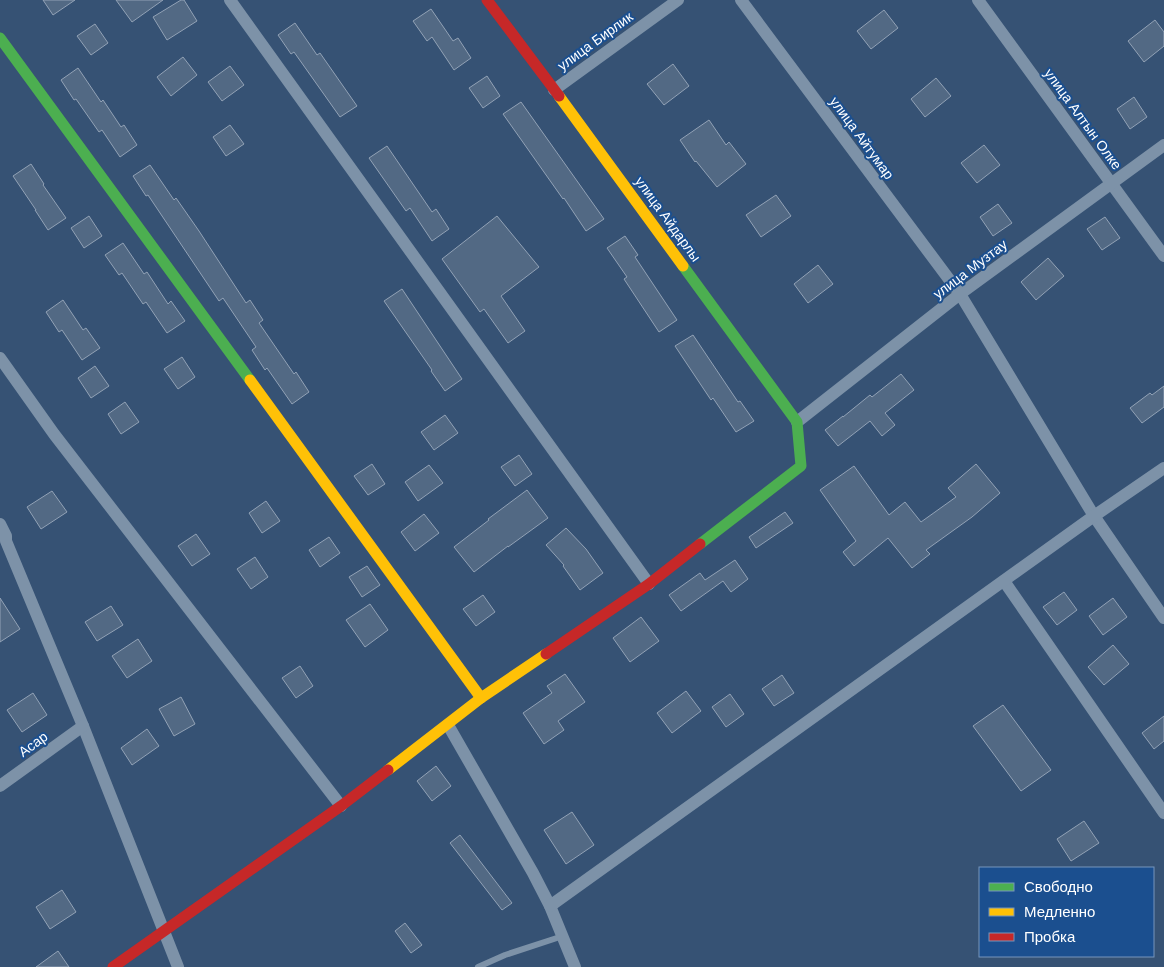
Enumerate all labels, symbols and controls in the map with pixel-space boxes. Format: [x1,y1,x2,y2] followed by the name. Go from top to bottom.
[554,8,636,74] street label: улица Бирлик
[1041,65,1125,173] street label: улица Алтын Олке
[827,94,897,183] street label: улица Айтумар
[632,173,704,265] street label: улица Айдарлы
[930,236,1010,302] street label: улица Музтау
[15,728,51,760] street label: Асар
[979,867,1154,957] legend
[1024,878,1093,895] text: Свободно
[1024,903,1095,920] text: Медленно
[1024,928,1076,945] text: Пробка

